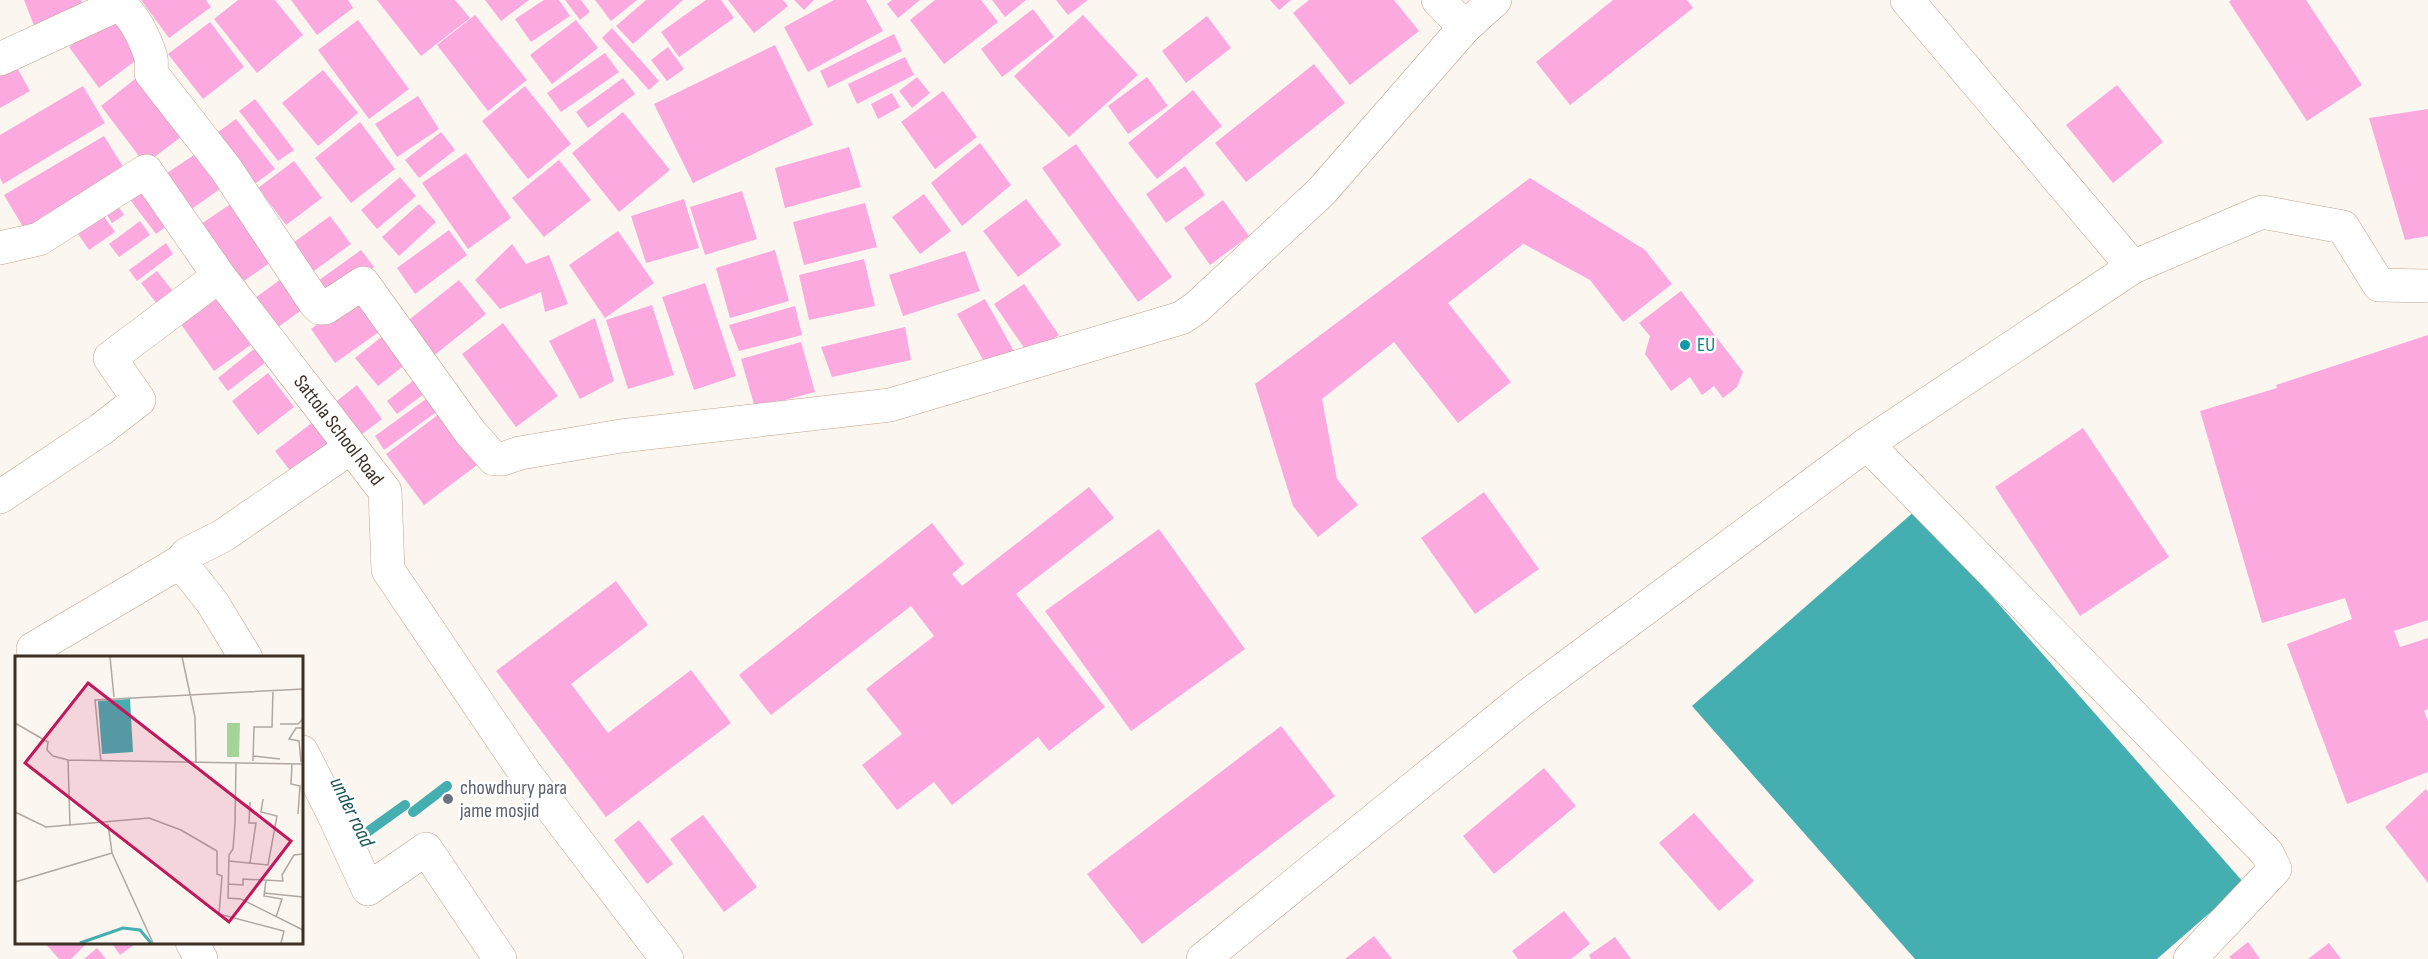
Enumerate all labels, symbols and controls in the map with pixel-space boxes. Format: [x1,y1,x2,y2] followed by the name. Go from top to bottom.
[1697,333,1715,357] place label: EU
[1678,338,1692,352] marker: EU
[288,371,389,491] street label: Sattola School Road
[15,656,303,944] inset map
[324,773,380,852] water label: under road
[459,776,567,823] place label: chowdhury para jame mosjid
[441,792,455,806] marker: chowdhury para jame mosjid

